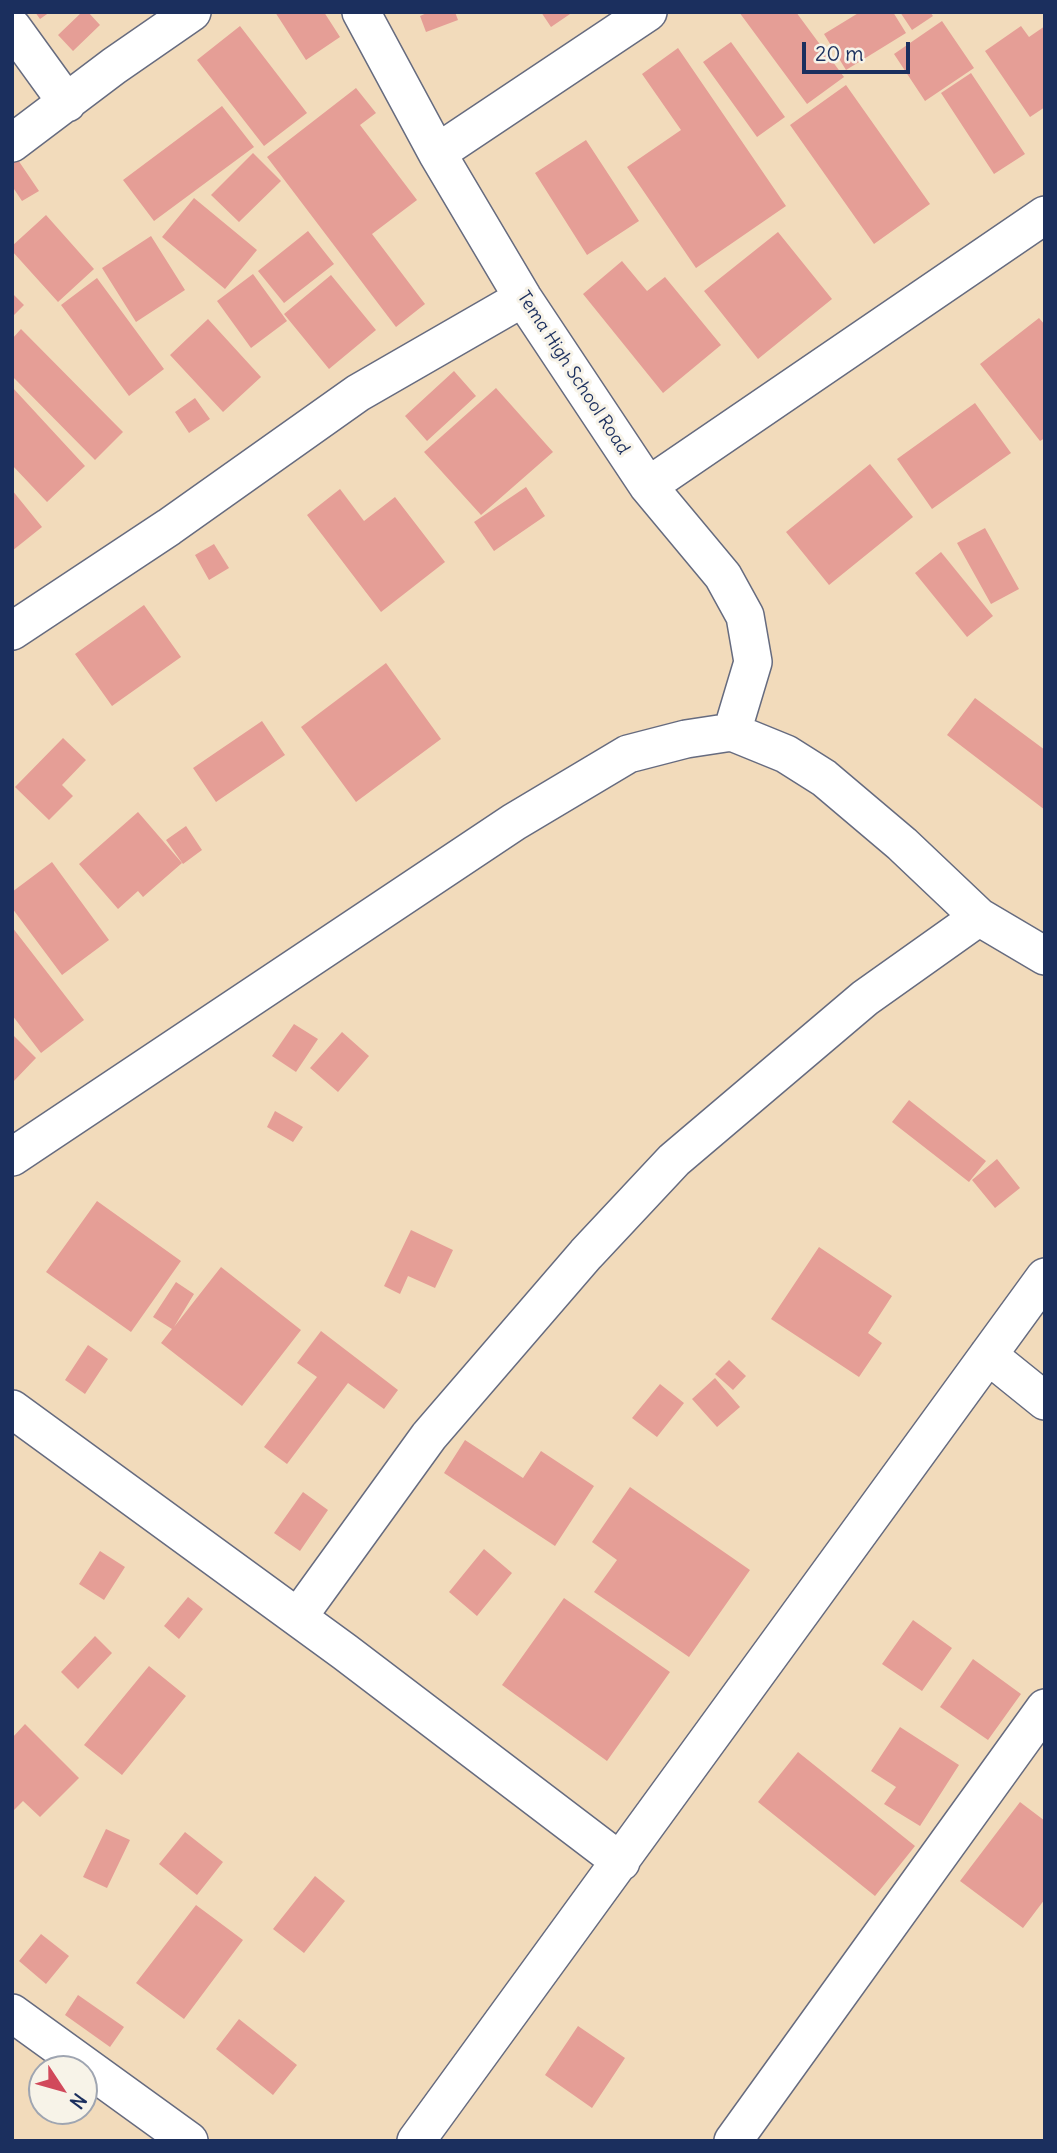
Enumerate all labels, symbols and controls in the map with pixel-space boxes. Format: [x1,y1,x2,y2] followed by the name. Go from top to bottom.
[805,28,914,72] scale bar
[815,40,864,67] text: 20 m
[512,287,634,459] street label: Tema High School Road
[28,2055,98,2125] north arrow
[65,2089,92,2114] text: N

